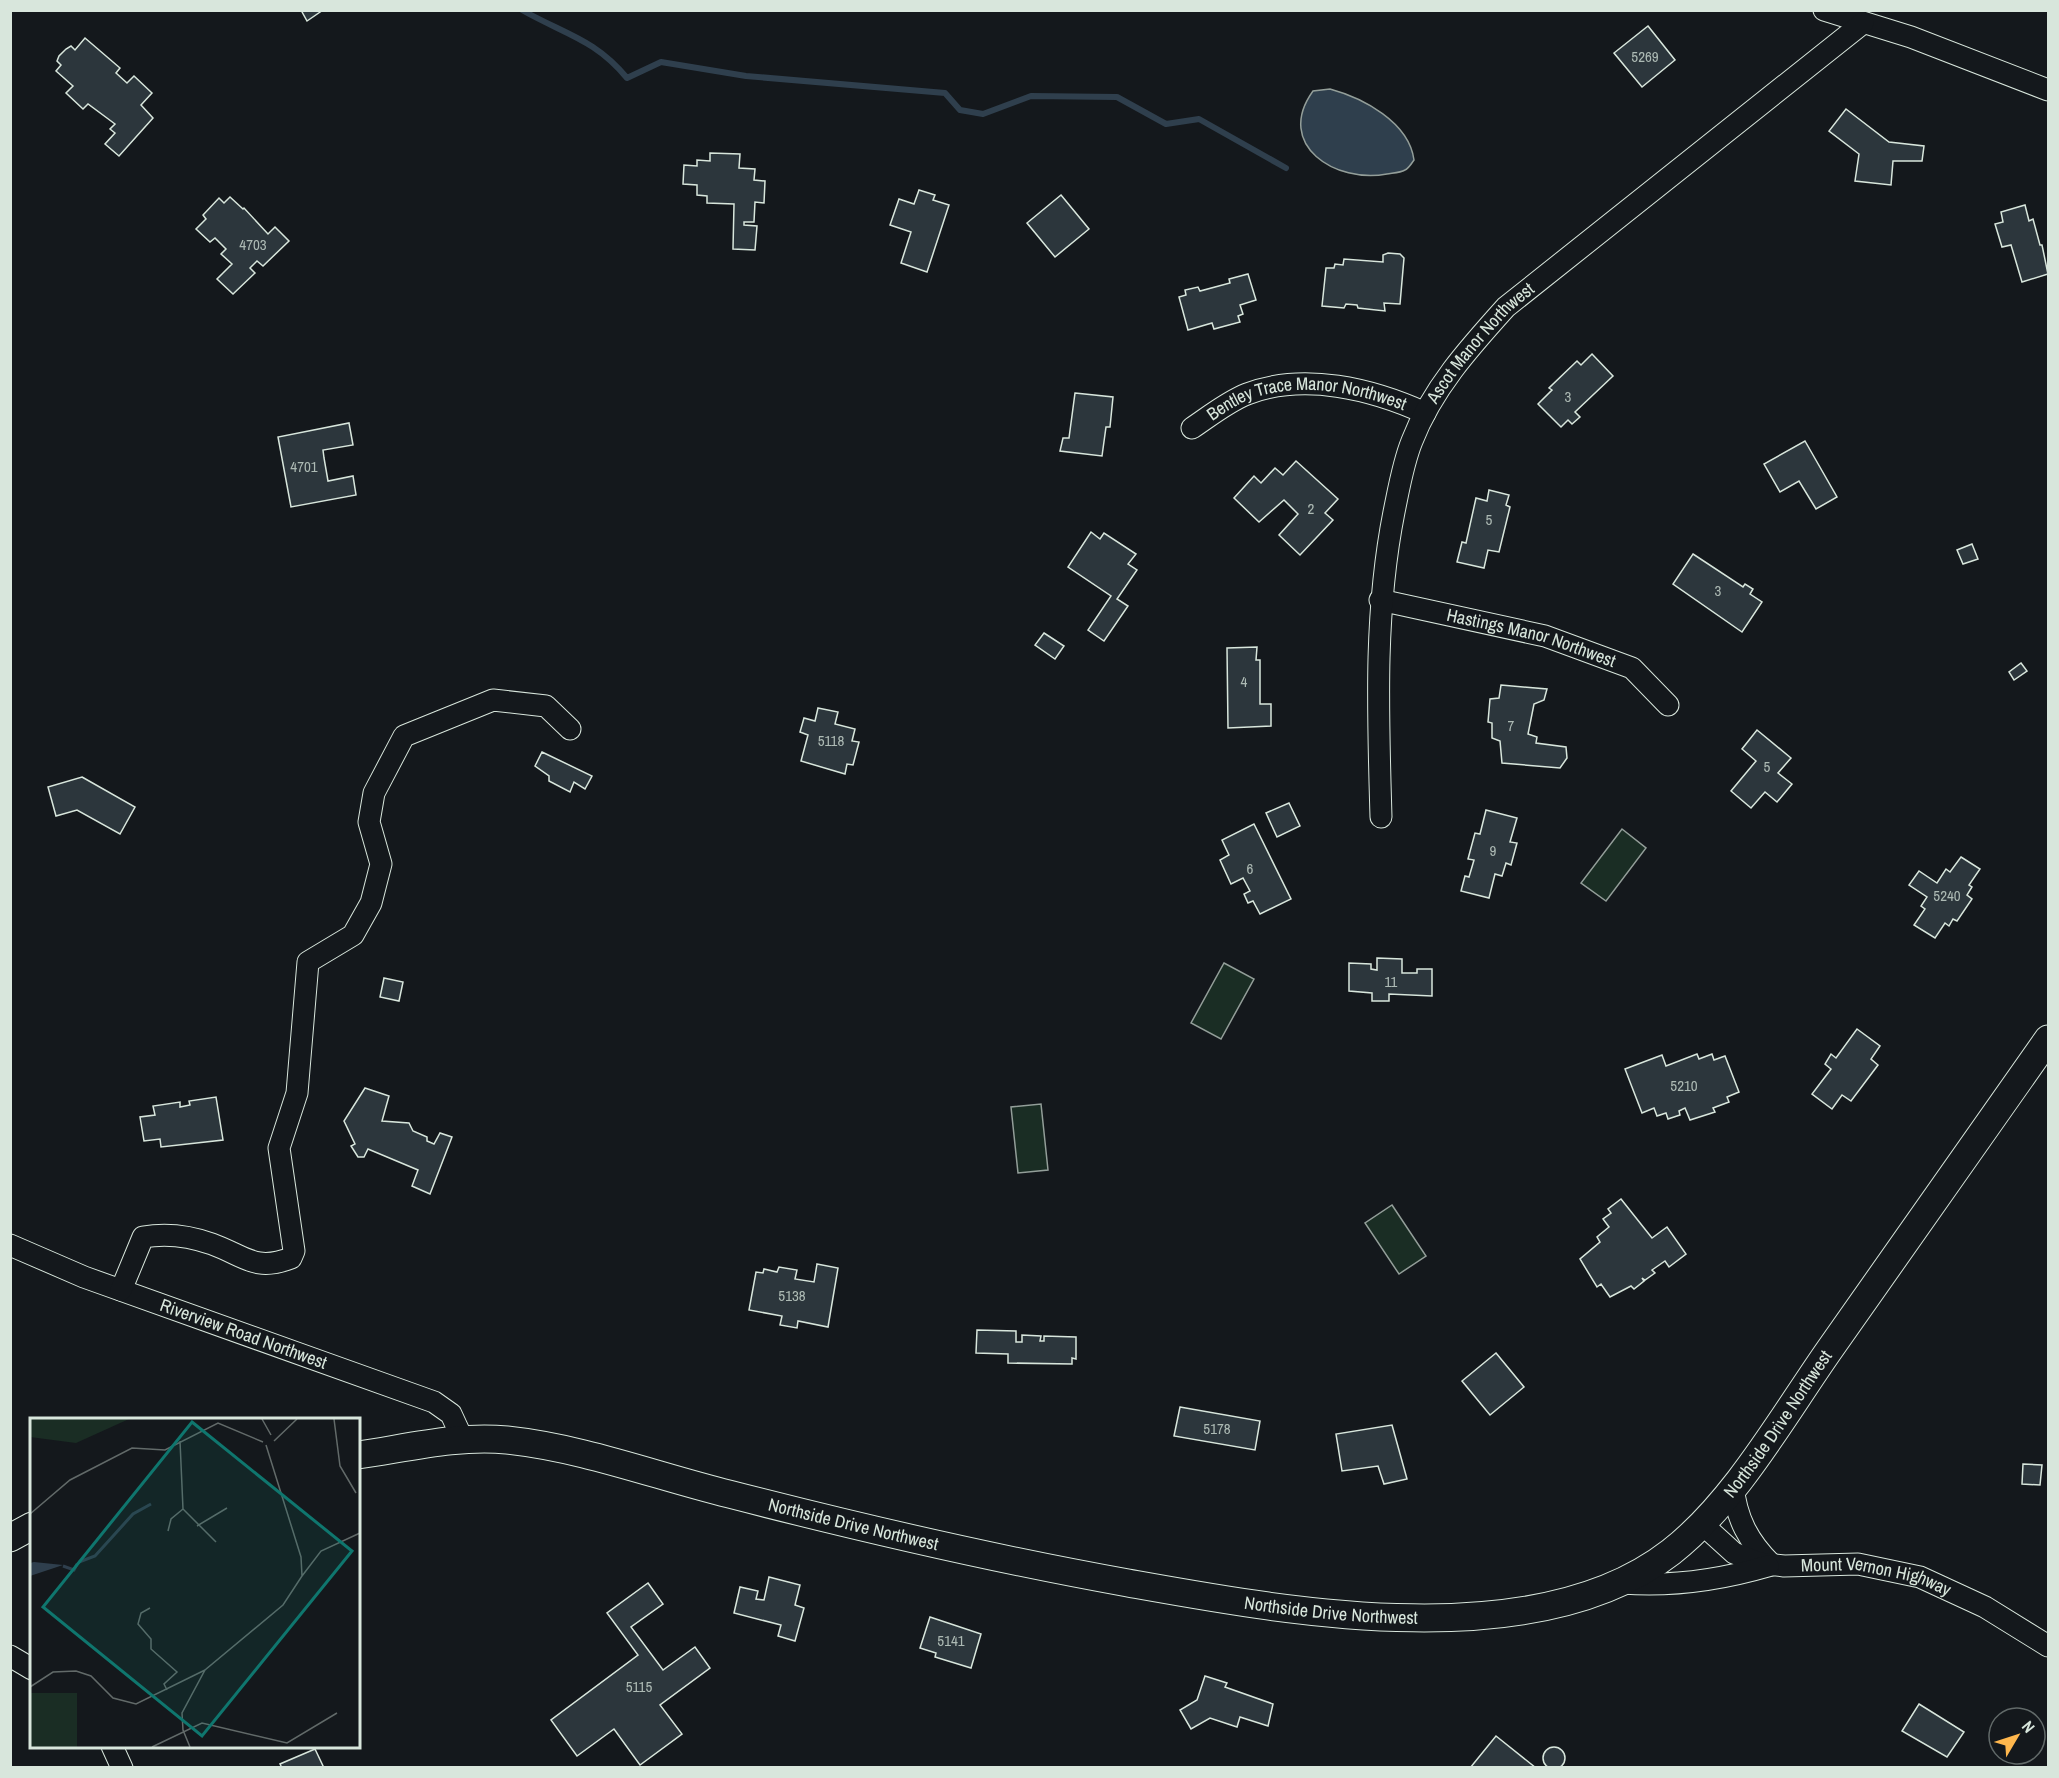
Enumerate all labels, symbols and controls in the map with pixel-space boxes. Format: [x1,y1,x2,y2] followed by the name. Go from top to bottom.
[1631,46,1659,67] house number: 5269
[239,234,267,255] house number: 4703
[1420,276,1539,409] street label: Ascot Manor Northwest
[1201,371,1410,426] street label: Bentley Trace Manor Northwest
[1565,386,1572,407] house number: 3
[290,456,318,477] house number: 4701
[1308,498,1315,519] house number: 2
[1486,509,1493,530] house number: 5
[1715,580,1722,601] house number: 3
[1444,602,1619,673] street label: Hastings Manor Northwest
[1241,671,1248,692] house number: 4
[1508,715,1515,736] house number: 7
[818,730,844,751] house number: 5118
[1764,756,1771,777] house number: 5
[1490,840,1497,861] house number: 9
[1247,858,1254,879] house number: 6
[1933,885,1961,906] house number: 5240
[1385,971,1398,992] house number: 11
[1670,1075,1698,1096] house number: 5210
[778,1285,806,1306] house number: 5138
[157,1292,331,1375] street label: Riverview Road Northwest
[1718,1345,1837,1503] street label: Northside Drive Northwest
[30,1418,360,1748] inset map
[1203,1418,1231,1439] house number: 5178
[766,1492,941,1556] street label: Northside Drive Northwest
[1801,1551,1956,1602] street label: Mount Vernon Highway
[1243,1590,1418,1630] street label: Northside Drive Northwest
[937,1630,965,1651] house number: 5141
[626,1676,652,1697] house number: 5115
[1987,1706,2047,1766] north arrow
[2017,1716,2040,1737] text: N

